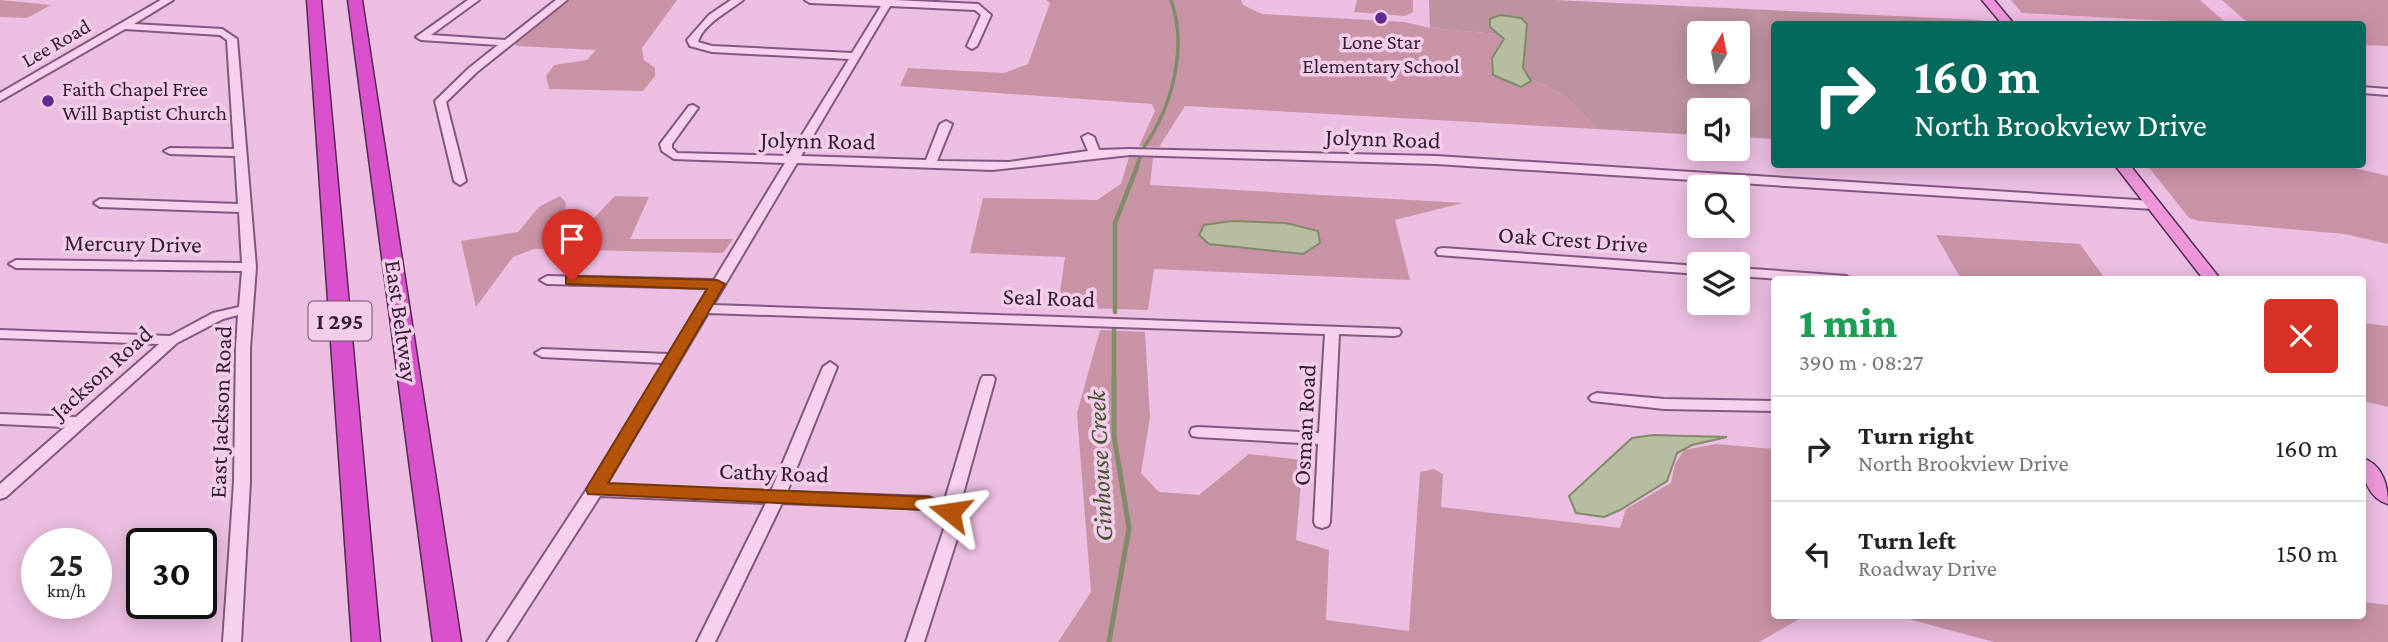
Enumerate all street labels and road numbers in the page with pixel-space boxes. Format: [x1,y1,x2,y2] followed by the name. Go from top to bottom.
[17,14,95,72] street label: Lee Road
[1323,122,1441,154] street label: Jolynn Road
[758,125,876,155] street label: Jolynn Road
[1497,220,1649,258] street label: Oak Crest Drive
[64,228,202,258] street label: Mercury Drive
[380,258,424,385] street label: East Beltway
[1002,282,1096,312] street label: Seal Road
[308,302,372,340] road number: I 295
[43,319,157,426] street label: Jackson Road
[203,325,237,499] street label: East Jackson Road
[1287,363,1321,487] street label: Osman Road
[718,457,830,487] street label: Cathy Road

